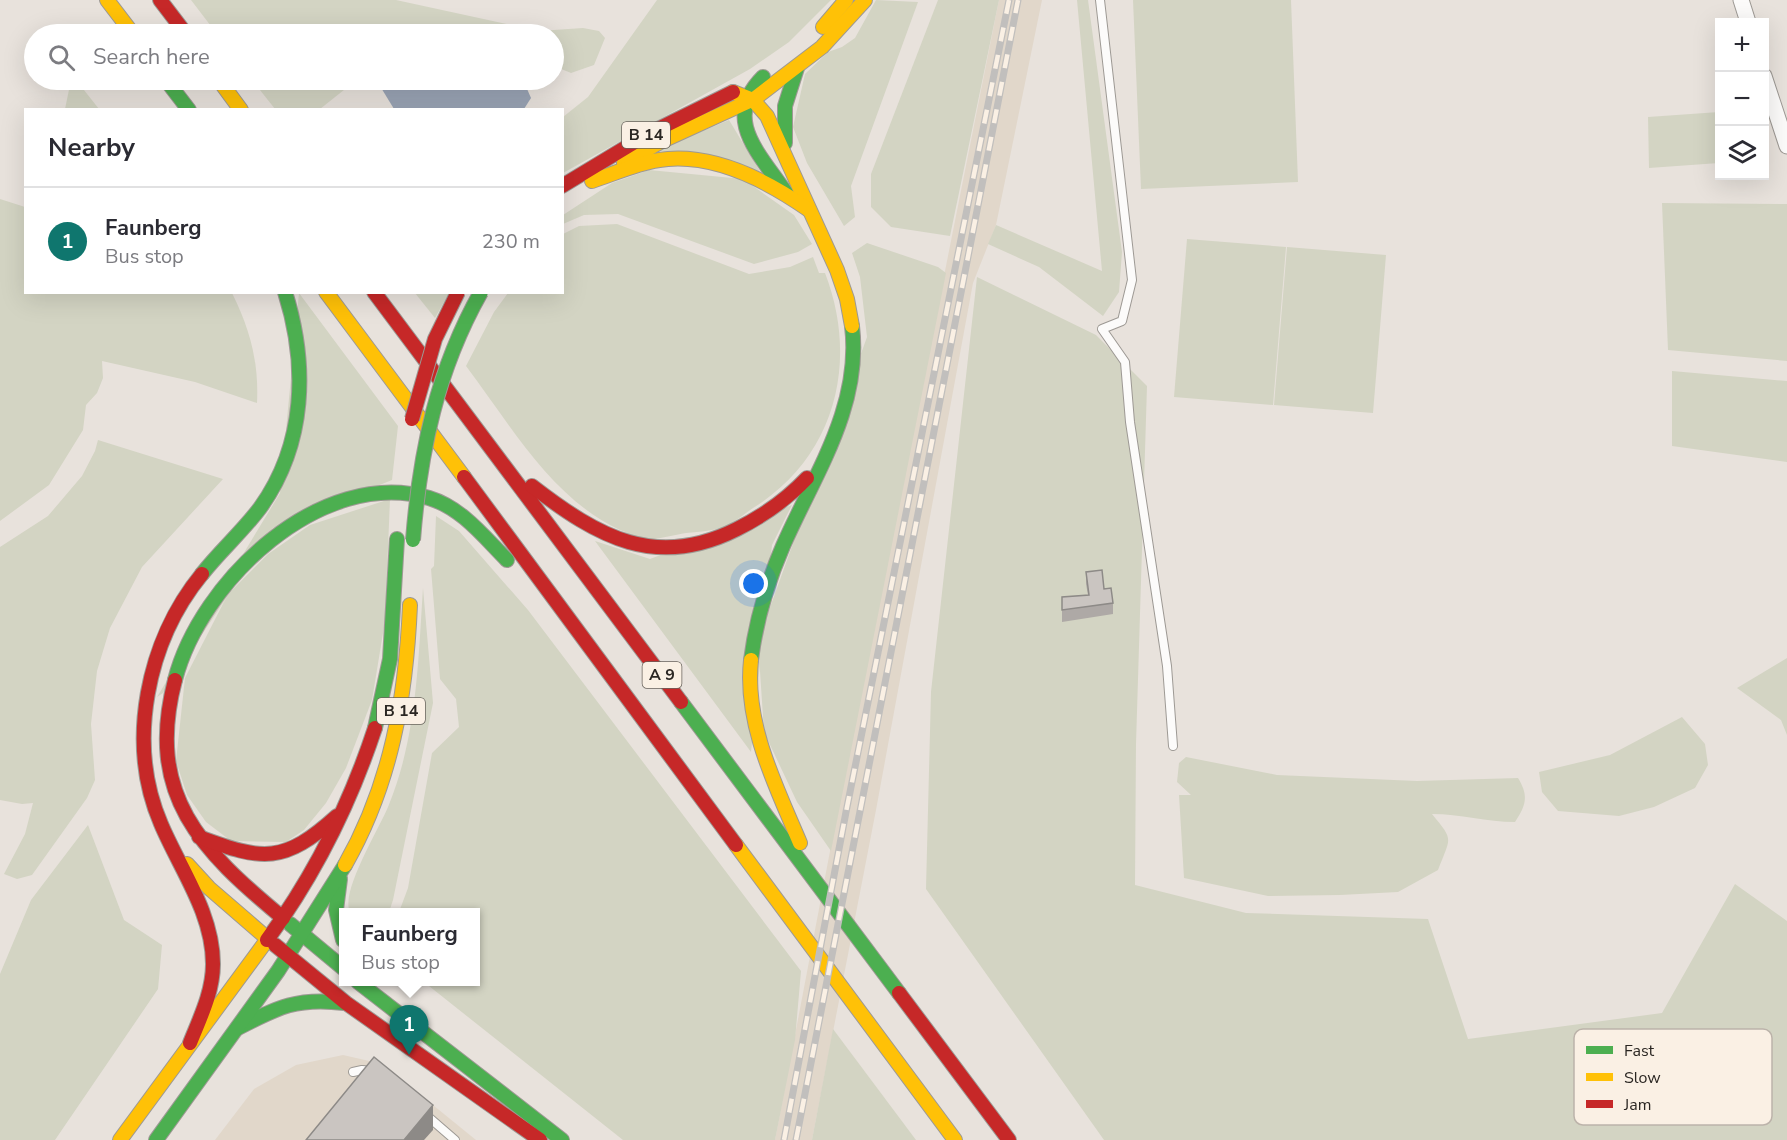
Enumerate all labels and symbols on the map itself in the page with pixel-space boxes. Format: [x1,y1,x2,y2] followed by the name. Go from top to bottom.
[622,122,670,148] road number: B 14
[739,569,768,598] your location
[642,662,682,688] road number: A 9
[377,698,425,724] road number: B 14
[390,1006,428,1055] pin: 1
[1574,1029,1772,1125] legend
[1624,1040,1655,1062] text: Fast
[1624,1067,1661,1089] text: Slow
[1623,1094,1651,1116] text: Jam

